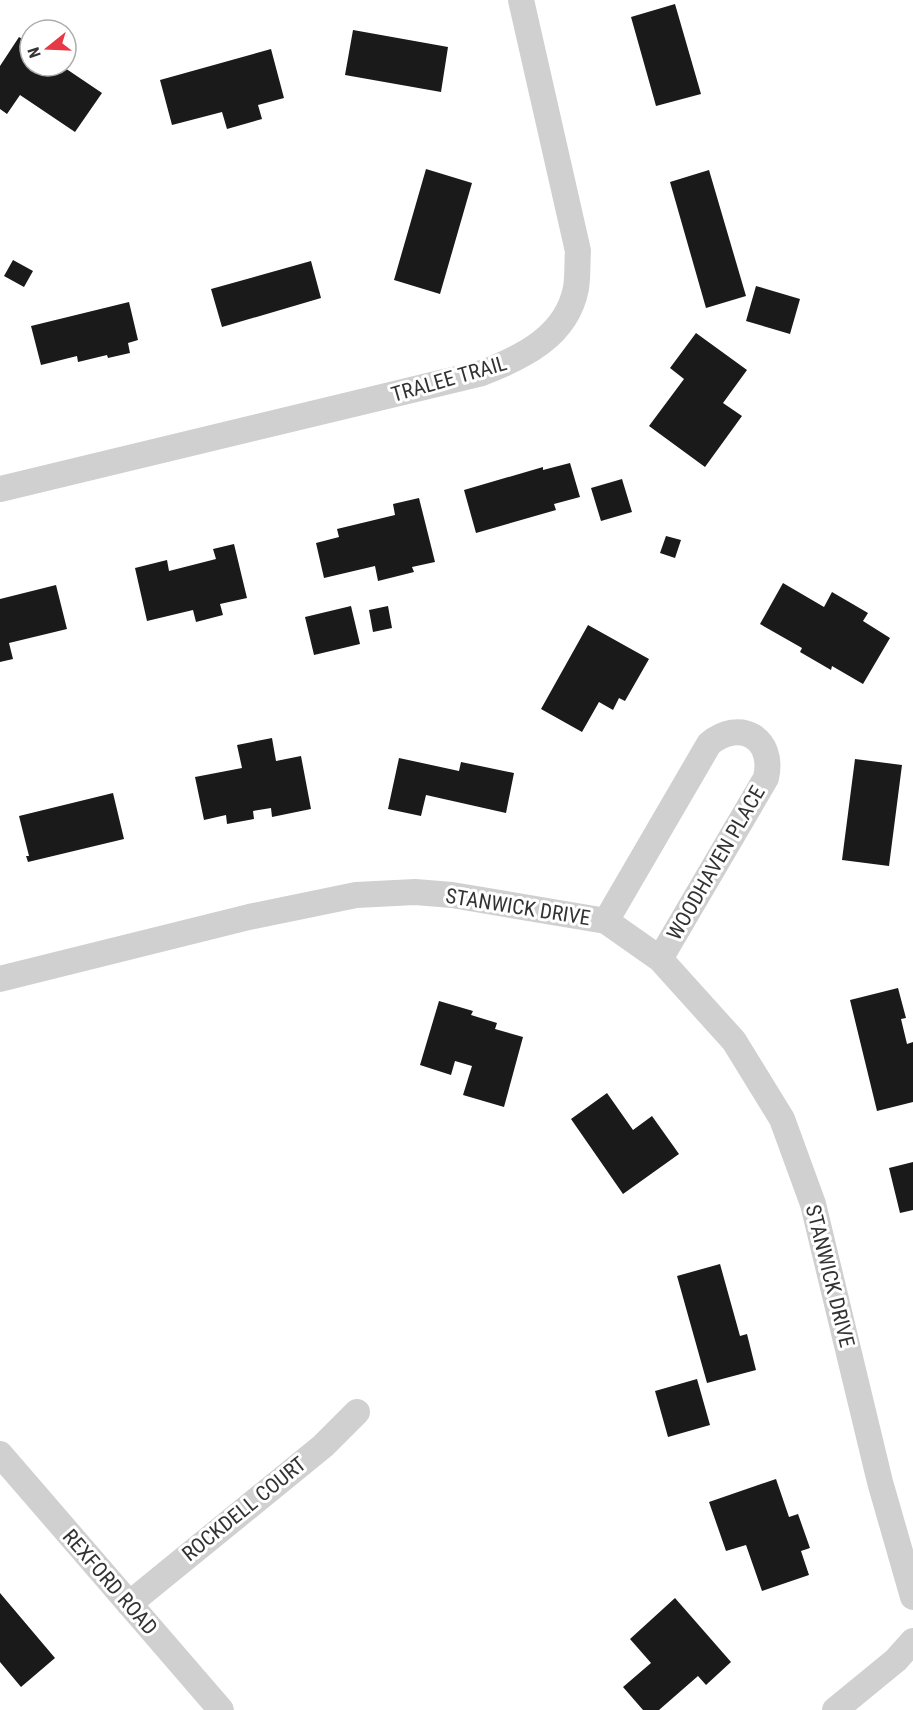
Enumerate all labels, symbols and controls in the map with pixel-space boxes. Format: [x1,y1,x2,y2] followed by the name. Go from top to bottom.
[18,18,78,78] north arrow
[24,45,45,60] text: N
[389,351,509,407] street label: TRALEE TRAIL
[662,782,770,944] street label: WOODHAVEN PLACE
[444,884,592,930] street label: STANWICK DRIVE
[801,1202,859,1350] street label: STANWICK DRIVE
[177,1452,311,1566] street label: ROCKDELL COURT
[58,1525,162,1639] street label: REXFORD ROAD

